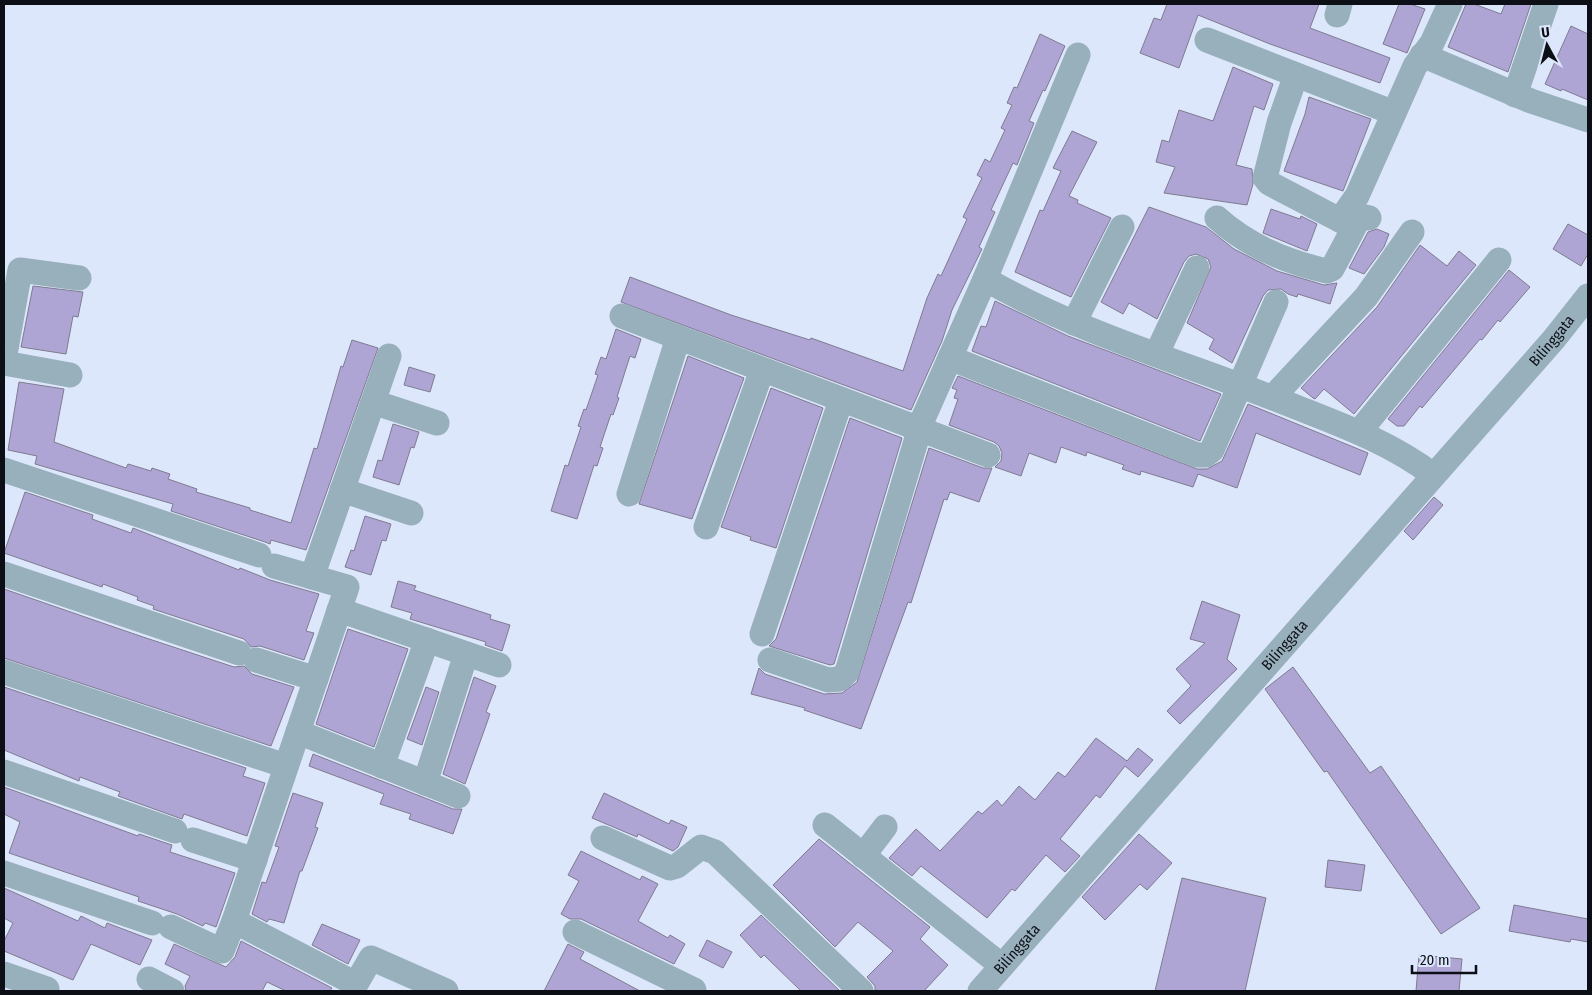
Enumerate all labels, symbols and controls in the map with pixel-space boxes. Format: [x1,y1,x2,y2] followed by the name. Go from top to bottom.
[1522,20,1572,70] north arrow
[1540,24,1551,42] text: U
[1525,312,1578,370] street label: Bilinggata
[1258,616,1312,674] street label: Bilinggata
[990,920,1044,978] street label: Bilinggata
[1412,942,1476,974] scale bar
[1420,951,1450,969] text: 20 m

